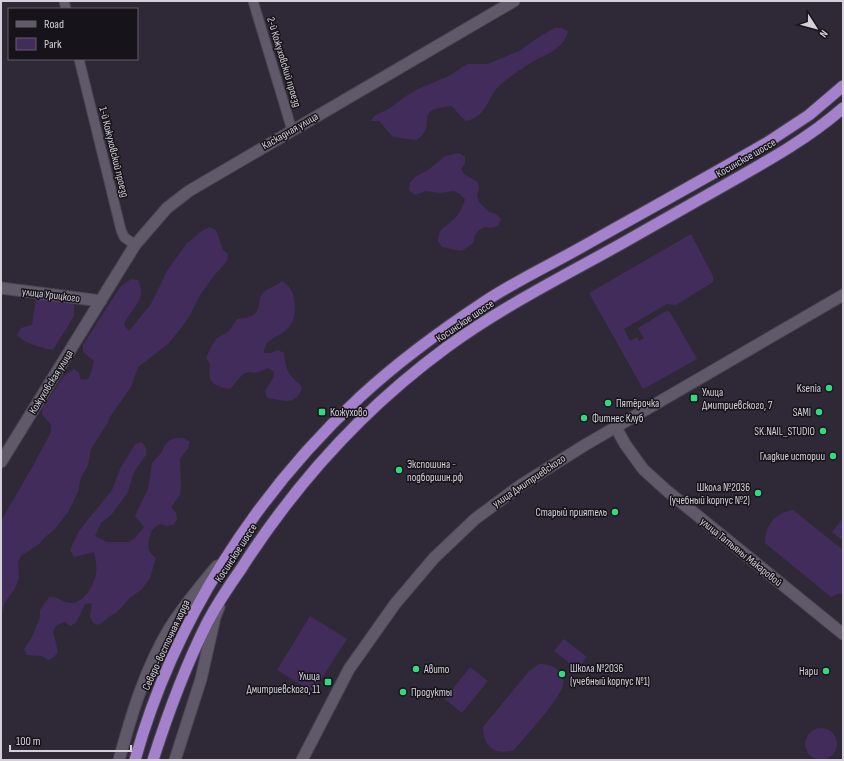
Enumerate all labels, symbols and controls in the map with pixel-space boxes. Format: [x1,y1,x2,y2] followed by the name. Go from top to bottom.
[8,8,138,60] legend
[796,8,836,48] north arrow
[264,15,304,109] street label: 2-й Кожуховский проезд
[44,17,64,32] text: Road
[817,27,831,40] text: N
[44,37,62,52] text: Park
[96,105,132,199] street label: 1-й Кожуховский проезд
[260,110,320,152] street label: Каскадная улица
[714,136,778,180] street label: Косинское шоссе
[21,285,81,305] street label: улица Урицкого
[434,297,496,345] street label: Косинское шоссе
[26,348,76,416] street label: Кожуховская улица
[797,382,821,395] place label: Ksenia
[824,383,834,393] marker: Ksenia
[702,386,773,412] place label: Улица Дмитриевского, 7
[689,393,699,403] marker: Улица Дмитриевского, 7
[616,397,659,410] place label: Пятёрочка
[603,398,613,408] marker: Пятёрочка
[330,406,368,419] place label: Кожухово
[793,406,811,419] place label: SAMI
[317,407,327,417] marker: Кожухово
[814,407,824,417] marker: SAMI
[592,412,644,425] place label: Фитнес Клуб
[579,413,589,423] marker: Фитнес Клуб
[754,425,815,438] place label: SK.NAIL_STUDIO
[818,426,828,436] marker: SK.NAIL_STUDIO
[760,450,825,463] place label: Гладкие истории
[828,451,838,461] marker: Гладкие истории
[490,452,568,510] street label: улица Дмитриевского
[407,458,463,484] place label: Экспошина - подборшин.рф
[394,465,404,475] marker: Экспошина - подборшин.рф
[669,481,750,507] place label: Школа №2036 (учебный корпус №2)
[753,488,763,498] marker: Школа №2036 (учебный корпус №2)
[535,506,607,519] place label: Старый приятель
[610,507,620,517] marker: Старый приятель
[697,515,785,589] street label: улица Татьяны Макаровой
[212,521,260,585] street label: Косинское шоссе
[139,598,193,692] street label: Северо-восточная хорда
[570,662,650,688] place label: Школа №2036 (учебный корпус №1)
[423,663,450,676] place label: Авито
[411,664,421,674] marker: Авито
[799,665,818,678] place label: Нари
[821,666,831,676] marker: Нари
[557,669,567,679] marker: Школа №2036 (учебный корпус №1)
[246,670,320,696] place label: Улица Дмитриевского, 11
[323,677,333,687] marker: Улица Дмитриевского, 11
[411,686,452,699] place label: Продукты
[398,687,408,697] marker: Продукты
[10,727,131,753] scale bar
[16,734,41,749] text: 100 m

